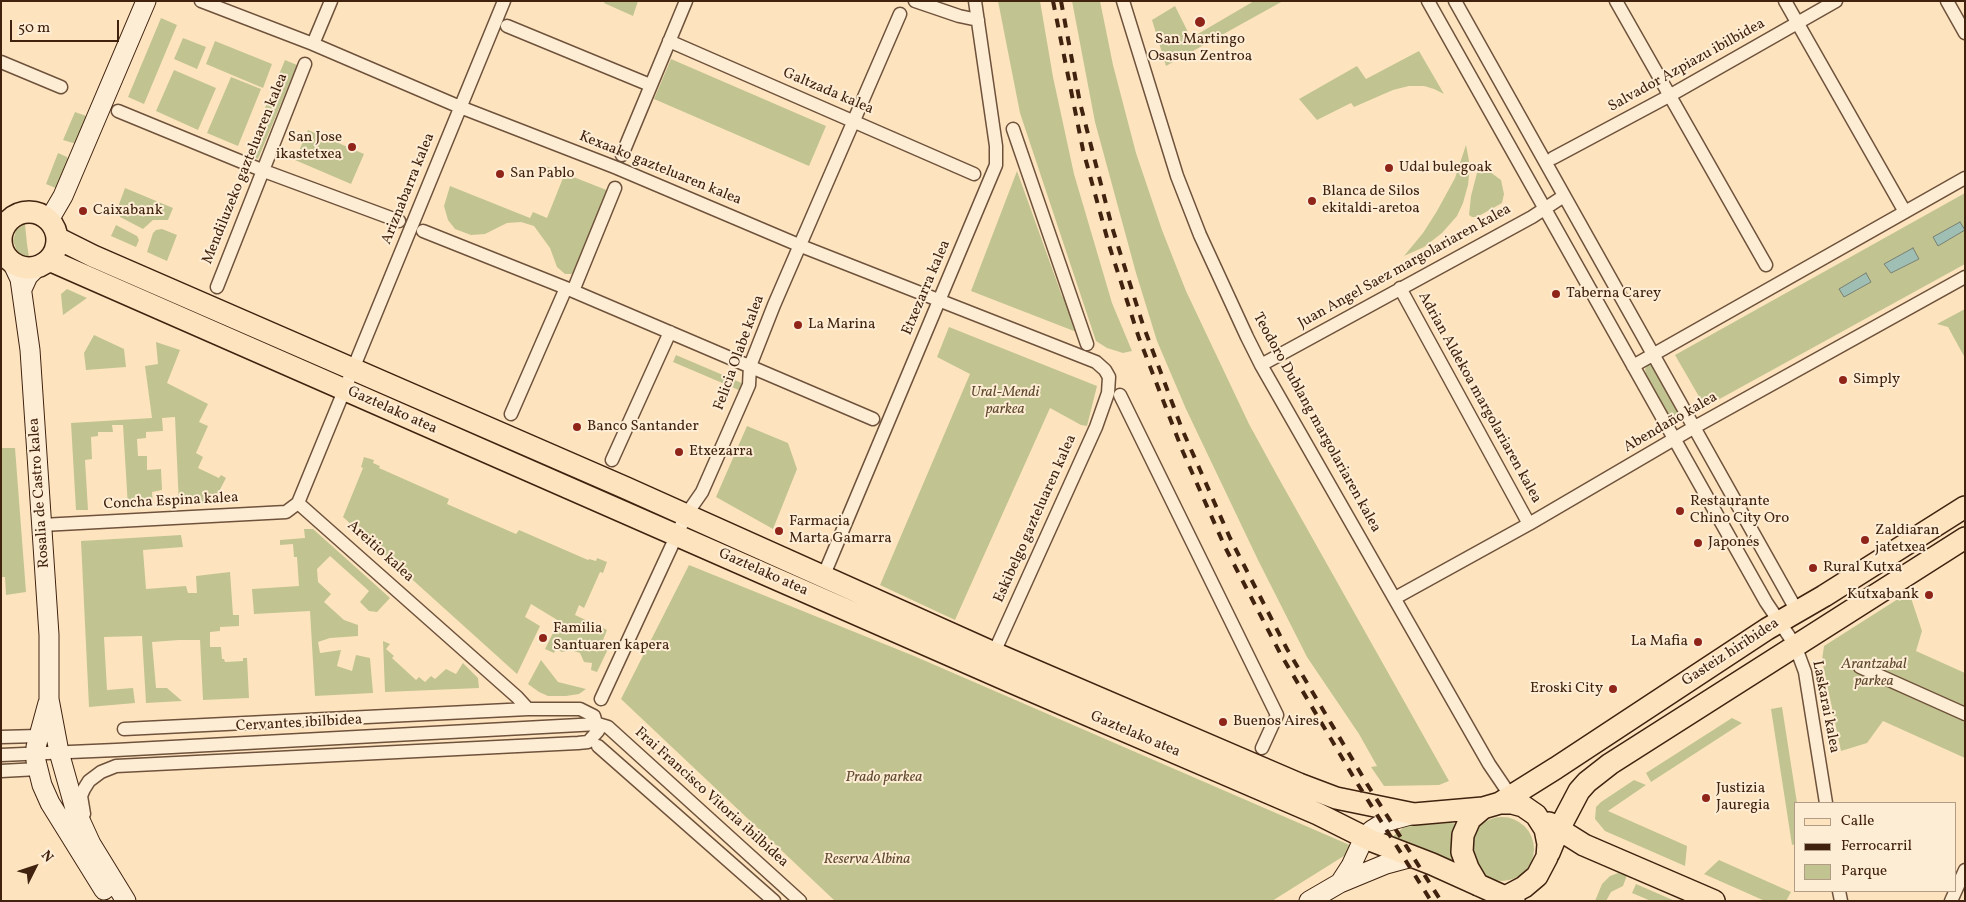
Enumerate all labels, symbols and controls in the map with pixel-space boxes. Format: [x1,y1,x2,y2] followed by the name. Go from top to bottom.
[12,10,121,42] scale bar
[1193,15,1207,29] marker: San Martingo Osasun Zentroa
[1605,15,1769,117] street label: Salvador Azpiazu ibilbidea
[18,18,50,39] text: 50 m
[1148,31,1252,66] place label: San Martingo Osasun Zentroa
[780,65,876,119] street label: Galtzada kalea
[199,71,293,267] street label: Mendiluzeko gazteluaren kalea
[576,128,744,210] street label: Kexaako gazteluaren kalea
[276,129,342,164] place label: San Jose ikastetxea
[378,131,440,247] street label: Ariznabarra kalea
[346,141,358,153] marker: San Jose ikastetxea
[1399,159,1492,177] place label: Udal bulegoak
[1383,162,1395,174] marker: Udal bulegoak
[510,165,574,183] place label: San Pablo
[494,168,506,180] marker: San Pablo
[1322,183,1420,218] place label: Blanca de Silos ekitaldi-aretoa
[1306,195,1318,207] marker: Blanca de Silos ekitaldi-aretoa
[1295,201,1515,333] street label: Juan Angel Saez margolariaren kalea
[93,202,163,220] place label: Caixabank
[77,205,89,217] marker: Caixabank
[899,238,955,338] street label: Etxezarra kalea
[1566,285,1661,303] place label: Taberna Carey
[1550,288,1562,300] marker: Taberna Carey
[1413,289,1545,507] street label: Adrian Aldekoa margolariaren kalea
[711,293,769,413] street label: Felicia Olabe kalea
[1248,310,1384,536] street label: Teodoro Dublang margolariaren kalea
[808,316,876,334] place label: La Marina
[792,319,804,331] marker: La Marina
[1853,371,1900,389] place label: Simply
[1837,374,1849,386] marker: Simply
[344,383,440,439] street label: Gaztelako atea
[971,384,1039,419] park label: Ural-Mendi parkea
[1621,389,1721,457] street label: Abendaño kalea
[26,417,54,569] street label: Rosalia de Castro kalea
[587,418,699,436] place label: Banco Santander
[571,421,583,433] marker: Banco Santander
[991,432,1081,606] street label: Eskibelgo gazteluaren kalea
[689,443,753,461] place label: Etxezarra
[673,446,685,458] marker: Etxezarra
[103,489,239,515] street label: Concha Espina kalea
[1690,493,1789,528] place label: Restaurante Chino City Oro
[1674,505,1686,517] marker: Restaurante Chino City Oro
[789,513,892,548] place label: Farmacia Marta Gamarra
[343,517,417,587] street label: Areitio kalea
[1875,522,1940,557] place label: Zaldiaran jatetxea
[773,525,785,537] marker: Farmacia Marta Gamarra
[1708,534,1759,552] place label: Japonés
[1859,534,1871,546] marker: Zaldiaran jatetxea
[1692,537,1704,549] marker: Japonés
[715,545,811,601] street label: Gaztelako atea
[1823,559,1902,577] place label: Rural Kutxa
[1807,562,1819,574] marker: Rural Kutxa
[1847,586,1919,604] place label: Kutxabank
[1923,589,1935,601] marker: Kutxabank
[1679,615,1783,691] street label: Gasteiz hiribidea
[553,620,669,655] place label: Familia Santuaren kapera
[537,632,549,644] marker: Familia Santuaren kapera
[1631,633,1688,651] place label: La Mafia
[1692,636,1704,648] marker: La Mafia
[1841,656,1907,691] park label: Arantzabal parkea
[1807,659,1843,755] street label: Laskarai kalea
[1530,680,1603,698] place label: Eroski City
[1607,683,1619,695] marker: Eroski City
[1087,708,1183,762] street label: Gaztelako atea
[235,712,363,736] street label: Cervantes ibilbidea
[1233,713,1319,731] place label: Buenos Aires
[1217,716,1229,728] marker: Buenos Aires
[630,724,792,872] street label: Frai Francisco Vitoria ibilbidea
[846,769,922,787] park label: Prado parkea
[1716,780,1770,815] place label: Justizia Jauregia
[1700,792,1712,804] marker: Justizia Jauregia
[1794,802,1956,892] legend
[1841,811,1874,832] text: Calle
[1841,836,1912,857] text: Ferrocarril
[10,842,60,892] north arrow
[36,847,57,867] text: N
[824,851,910,869] park label: Reserva Albina
[1841,861,1887,882] text: Parque

